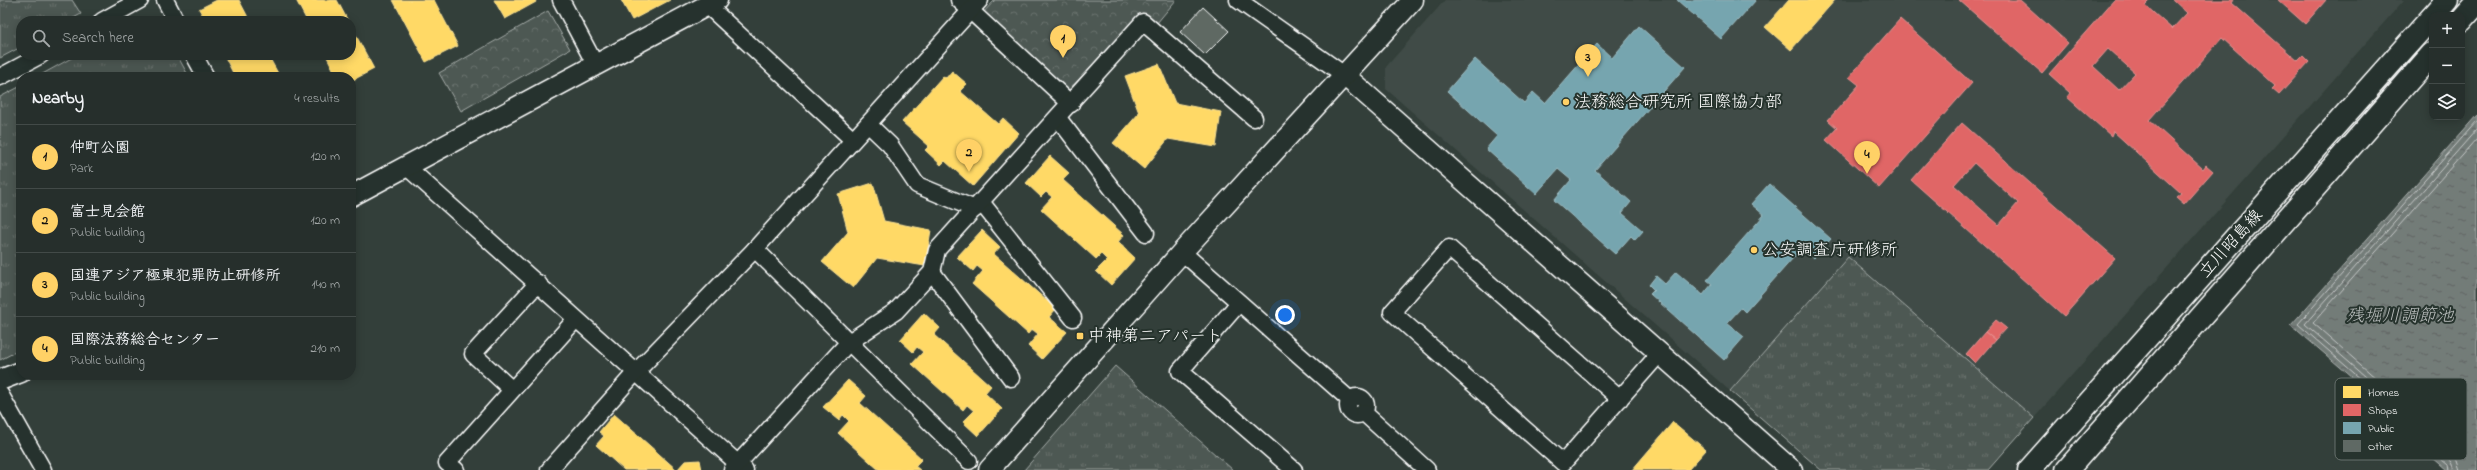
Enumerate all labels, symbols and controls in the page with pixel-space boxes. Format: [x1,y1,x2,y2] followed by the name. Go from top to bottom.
[2429,12,2465,120] map controls
[2429,12,2465,48] button: +
[16,16,356,60] search box
[1050,25,1076,58] pin: 1
[30,27,52,49] icon: search
[62,27,134,49] text: Search here
[1575,44,1601,77] pin: 3
[2429,48,2465,84] button: −
[2429,84,2465,120] button: layers
[32,86,84,111] text: Nearby
[294,89,340,108] text: 4 results
[1574,90,1782,115] place label: 法務総合研究所 国際協力部
[1561,97,1571,107] marker: 法務総合研究所 国際協力部
[70,137,130,159] text: 仲町公園
[956,139,982,172] pin: 2
[1854,141,1880,174] pin: 4
[43,147,47,166] text: 1
[310,147,340,166] text: 120 m
[70,159,94,178] text: Park
[70,201,145,223] text: 富士見会館
[2193,204,2269,284] street label: 立川昭島線
[42,211,48,230] text: 2
[310,211,340,230] text: 120 m
[70,223,145,242] text: Public building
[1762,238,1898,263] place label: 公安調査庁研修所
[1749,245,1759,255] marker: 公安調査庁研修所
[70,265,281,287] text: 国連アジア極東犯罪防止研修所
[42,275,48,294] text: 3
[312,275,340,294] text: 140 m
[70,287,145,306] text: Public building
[2346,304,2455,330] water label: 残堀川調節池
[1275,305,1295,325] your location
[1088,324,1223,349] place label: 中神第二アパート
[70,329,220,351] text: 国際法務総合センター
[1075,331,1085,341] marker: 中神第二アパート
[42,339,48,358] text: 4
[310,339,340,358] text: 210 m
[70,351,145,370] text: Public building
[2335,378,2467,460] legend
[2368,385,2400,401] text: Homes
[2368,403,2398,419] text: Shops
[2368,421,2394,437] text: Public
[2368,439,2393,455] text: Other

